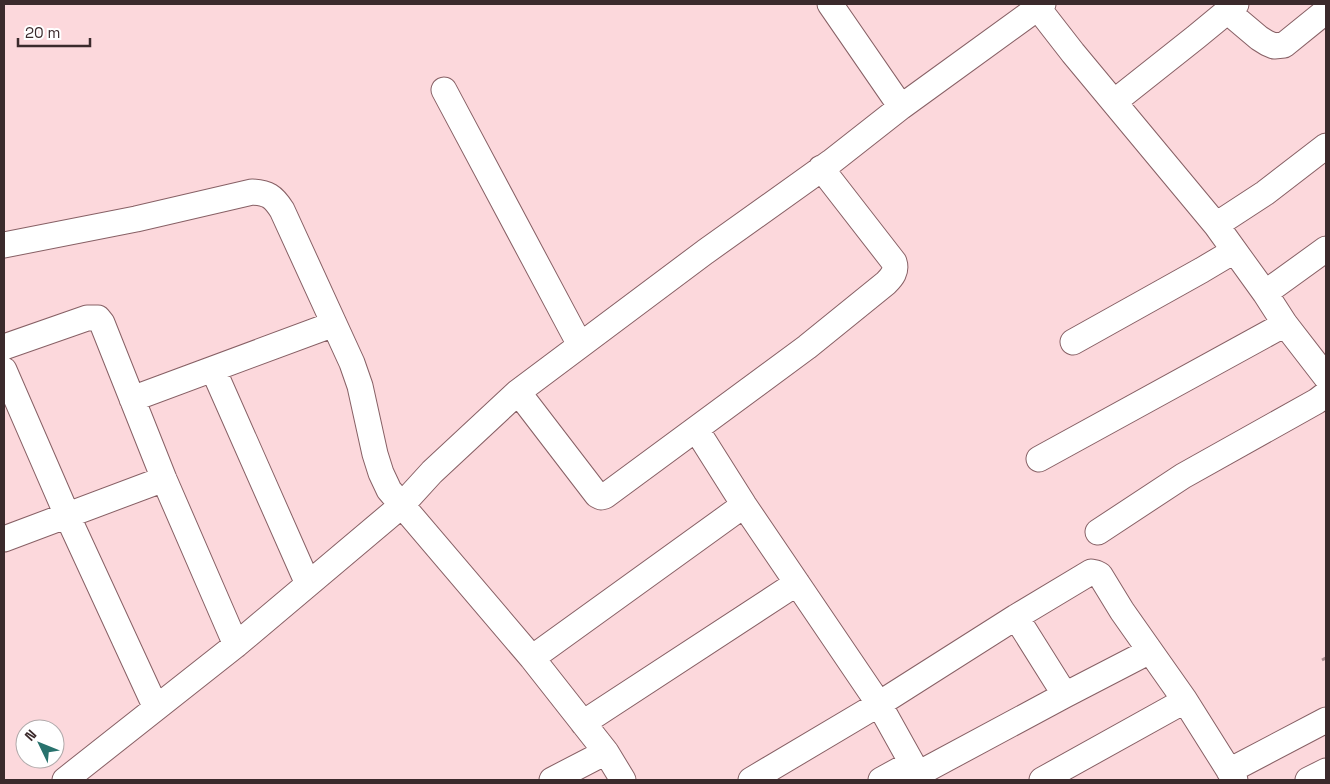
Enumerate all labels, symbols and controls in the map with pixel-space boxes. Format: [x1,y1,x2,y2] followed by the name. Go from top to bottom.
[18,15,90,47] scale bar
[25,23,60,42] text: 20 m
[15,719,65,769] north arrow
[21,726,40,745] text: N

